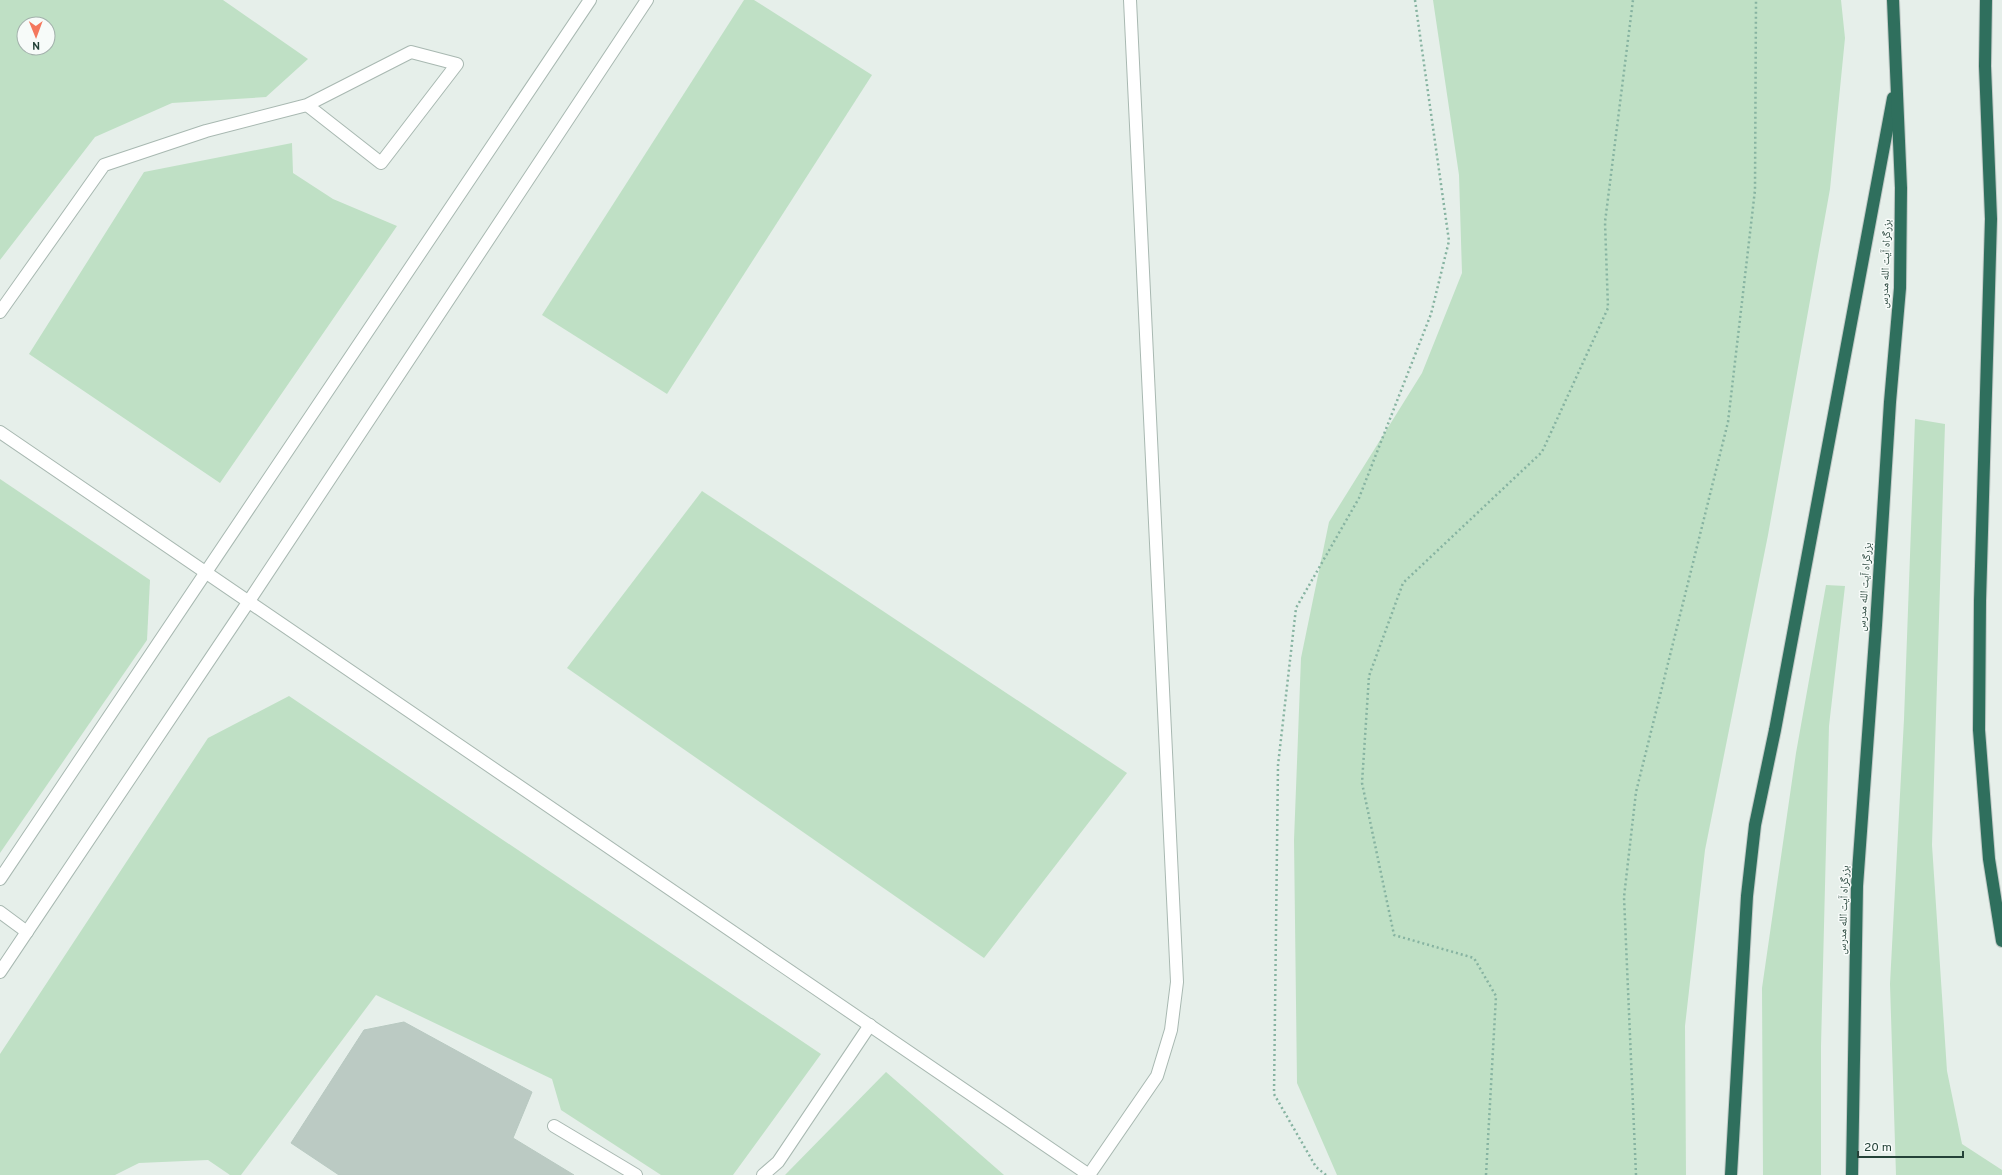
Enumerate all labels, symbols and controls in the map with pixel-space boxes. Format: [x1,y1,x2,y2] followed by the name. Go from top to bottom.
[16,16,56,56] north arrow
[32,38,40,52] text: N
[1877,219,1895,309] street label: بزرگراه آیت الله مدرس
[1855,542,1875,632] street label: بزرگراه آیت الله مدرس
[1835,865,1853,955] street label: بزرگراه آیت الله مدرس
[1858,1133,1963,1159] scale bar
[1864,1140,1892,1156] text: 20 m

